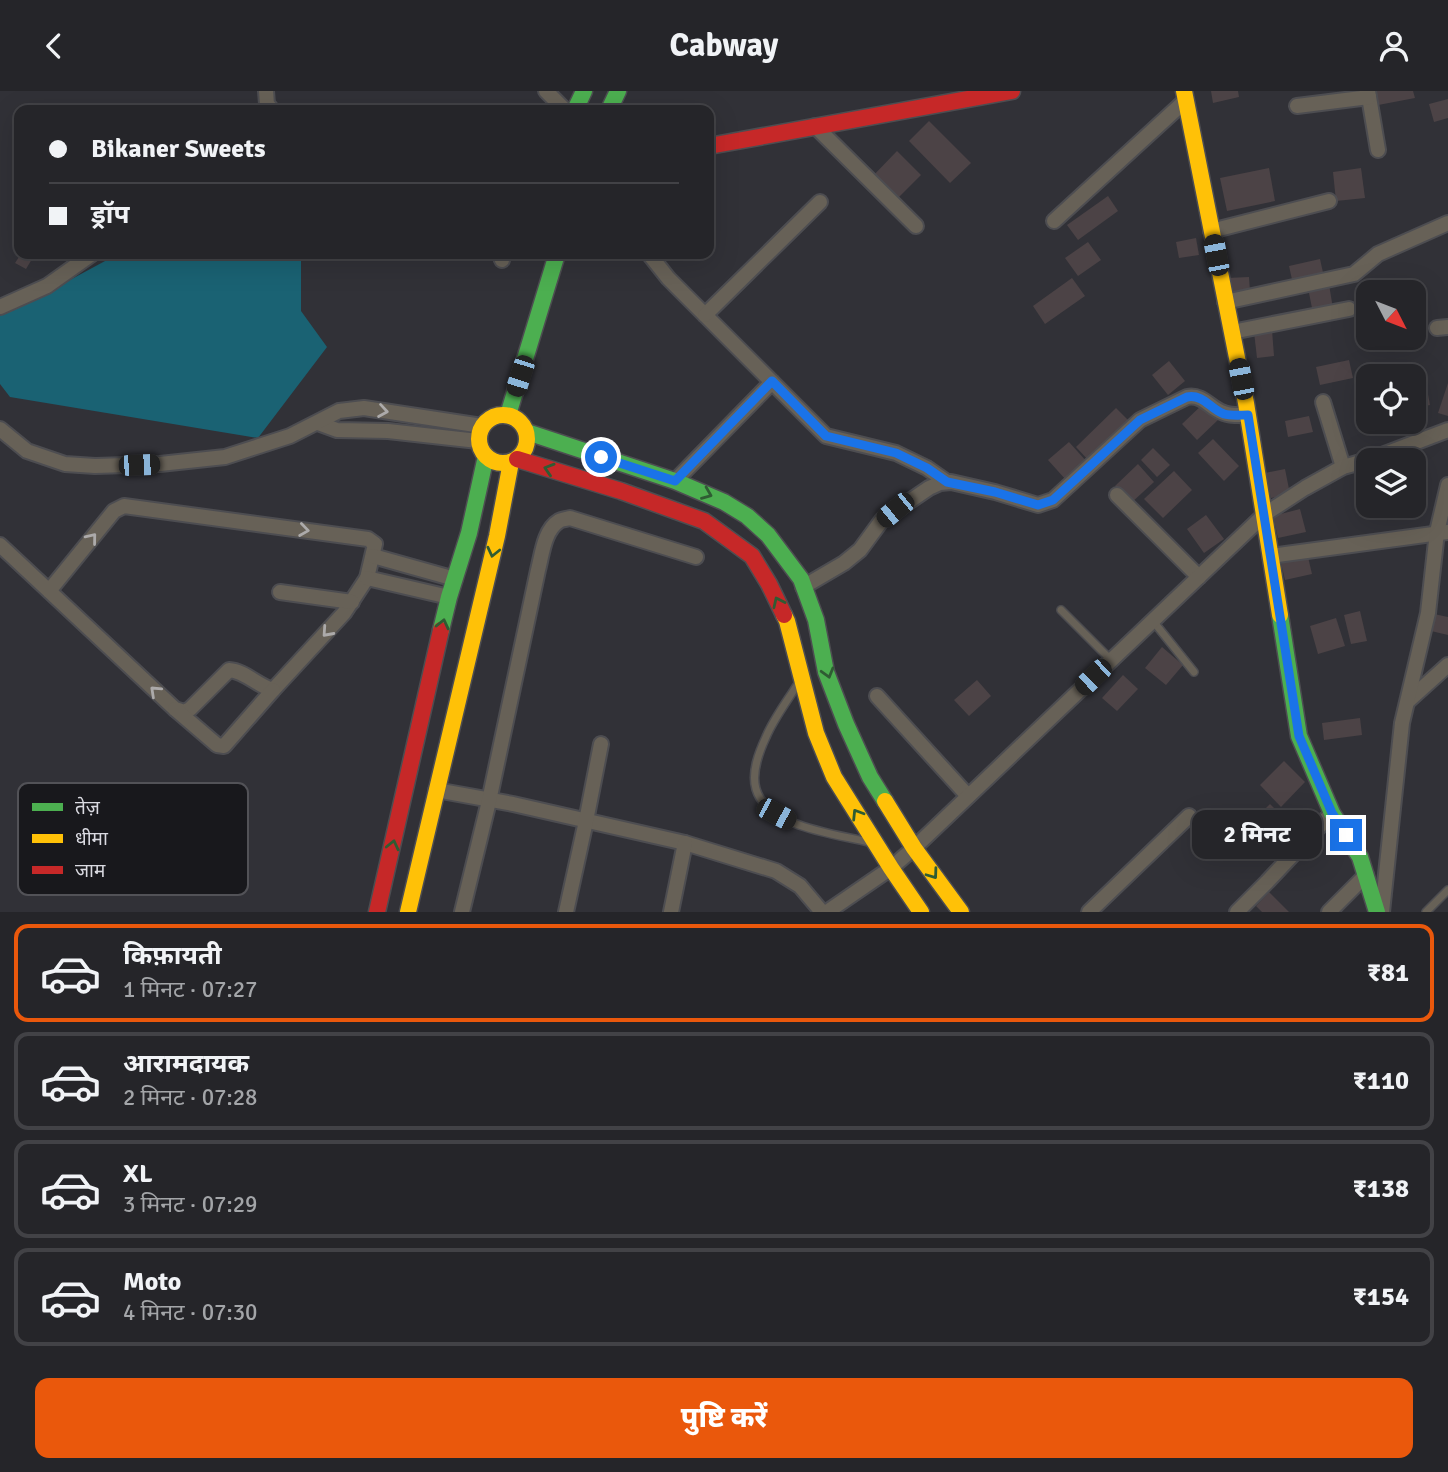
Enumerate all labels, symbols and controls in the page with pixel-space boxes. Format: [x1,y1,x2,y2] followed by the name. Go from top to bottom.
[670,26,778,65] text: Cabway
[35,27,73,65] icon: back
[1375,27,1413,65] icon: person
[91,133,266,165] text: Bikaner Sweets
[91,199,129,231] text: ड्रॉप
[1202,232,1231,278] car
[1356,280,1426,350] north arrow
[1356,280,1426,518] map controls
[504,353,537,399] car
[1227,356,1256,402] car
[1356,364,1426,434] button: locate
[377,403,389,418] one-way arrow
[585,441,617,473] route start
[1356,448,1426,518] button: layers
[118,454,161,476] car
[543,462,555,477] one-way arrow
[700,486,712,500] one-way arrow
[873,489,918,531] car
[298,523,310,538] one-way arrow
[84,534,96,547] one-way arrow
[487,546,501,558] one-way arrow
[772,597,786,609] one-way arrow
[435,618,450,630] one-way arrow
[322,624,335,637] one-way arrow
[1071,655,1116,699] car
[819,667,834,679] one-way arrow
[150,687,163,699] one-way arrow
[18,783,248,895] legend
[753,795,800,833] car
[75,796,101,820] text: तेज़
[853,809,866,822] one-way arrow
[1192,811,1322,859] callout: 2 मिनट
[1330,819,1362,851] route end
[1224,820,1291,849] text: 2 मिनट
[75,827,109,851] text: धीमा
[384,840,399,852] one-way arrow
[75,859,106,883] text: जाम
[925,866,937,879] one-way arrow
[123,940,222,972] text: किफ़ायती
[39,942,102,1005] icon: car
[1367,957,1409,989] text: ₹81
[123,975,258,1004] text: 1 मिनट · 07:27
[123,1048,249,1080] text: आरामदायक
[39,1050,102,1113] icon: car
[1353,1065,1409,1097] text: ₹110
[123,1083,258,1112] text: 2 मिनट · 07:28
[39,1158,102,1221] icon: car
[123,1158,153,1190] text: XL
[1353,1173,1409,1205] text: ₹138
[123,1190,258,1219] text: 3 मिनट · 07:29
[39,1266,102,1329] icon: car
[123,1266,181,1298] text: Moto
[1353,1281,1409,1313] text: ₹154
[123,1298,258,1327] text: 4 मिनट · 07:30
[35,1378,1413,1458] button: पुष्टि करें

